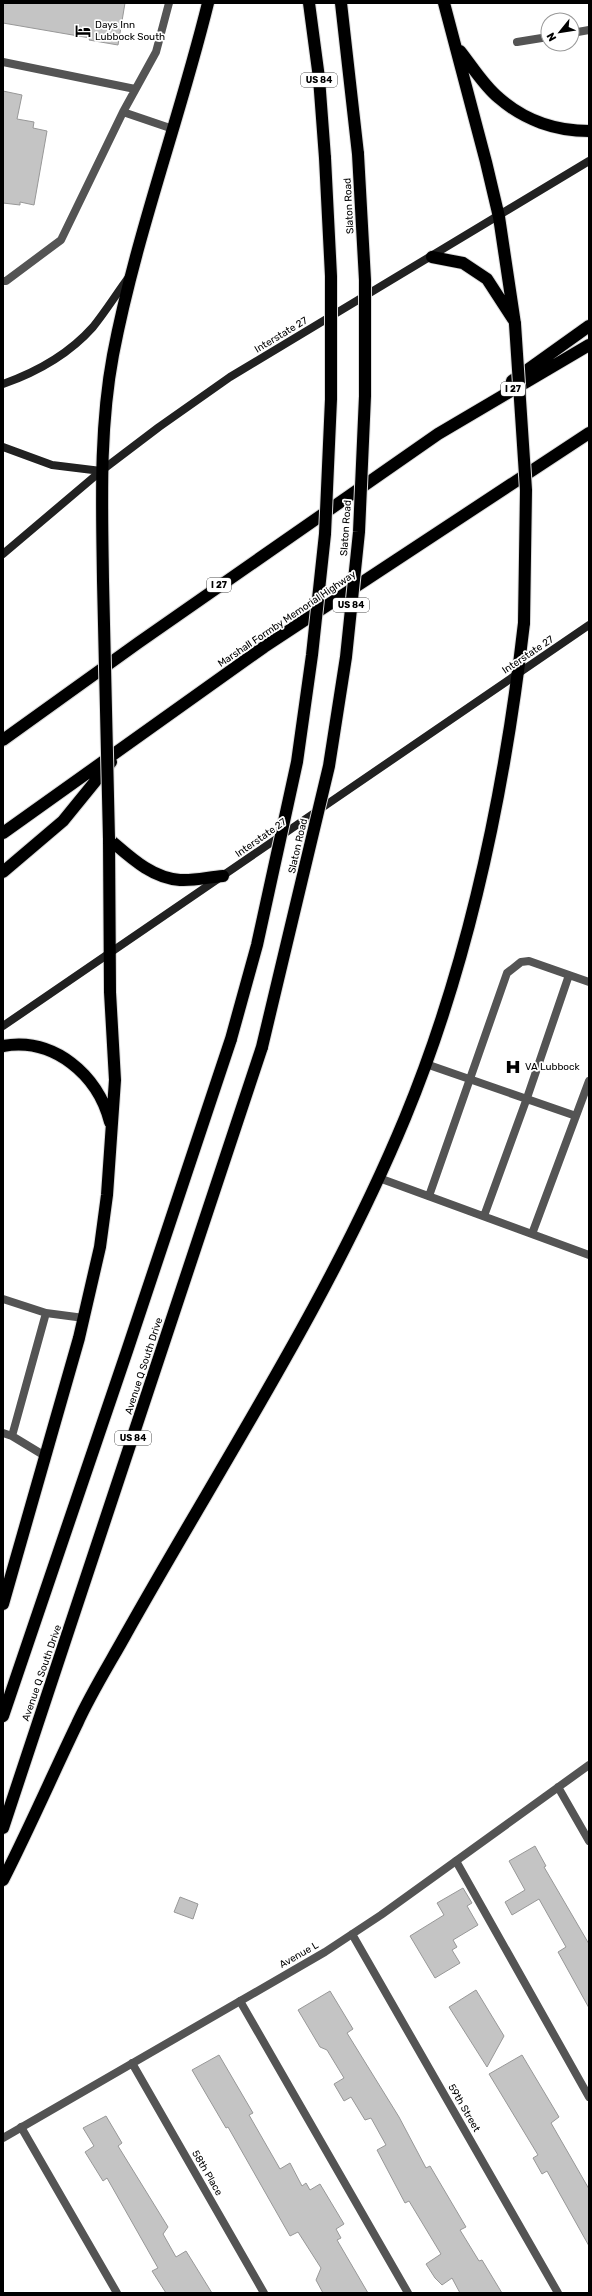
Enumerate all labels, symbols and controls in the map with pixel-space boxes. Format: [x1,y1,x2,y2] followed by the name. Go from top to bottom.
[540,12,580,52] north arrow
[95,19,165,43] place label: Days Inn Lubbock South
[74,22,92,40] hotel icon: Days Inn Lubbock South
[544,30,559,43] text: N
[301,73,337,87] road number: US 84
[342,178,356,234] street label: Slaton Road
[252,315,310,355] street label: Interstate 27
[501,382,525,396] road number: I 27
[338,500,354,556] street label: Slaton Road
[216,568,359,670] street label: Marshall Formby Memorial Highway
[207,578,231,592] road number: I 27
[333,598,369,612] road number: US 84
[500,633,556,677] street label: Interstate 27
[233,816,289,860] street label: Interstate 27
[286,817,310,875] street label: Slaton Road
[504,1058,522,1076] hospital icon: VA Lubbock
[525,1061,581,1073] place label: VA Lubbock
[123,1316,165,1416] street label: Avenue Q South Drive
[115,1431,151,1445] road number: US 84
[20,1623,64,1723] street label: Avenue Q South Drive
[277,1939,321,1971] street label: Avenue L
[445,2082,483,2134] street label: 59th Street
[189,2148,225,2198] street label: 58th Place

